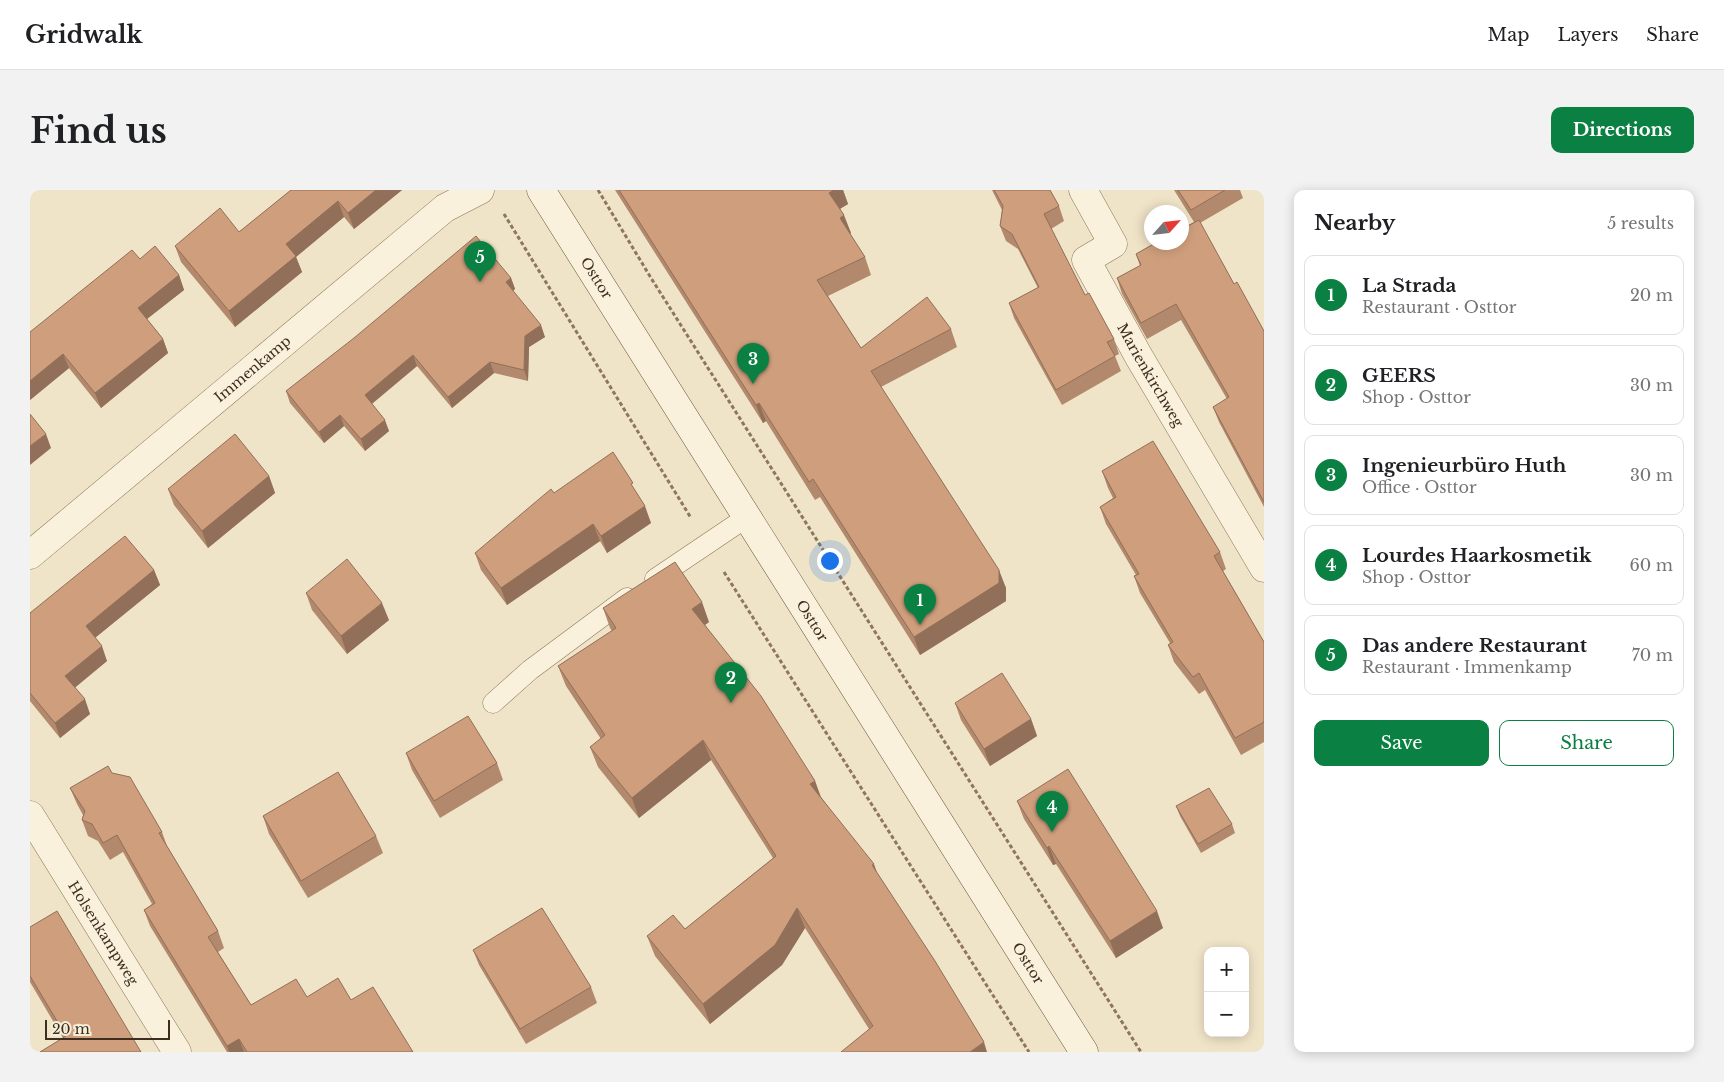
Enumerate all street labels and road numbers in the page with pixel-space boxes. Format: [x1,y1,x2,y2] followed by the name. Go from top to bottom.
[577,254,616,303] street label: Osttor
[1113,320,1188,431] street label: Marienkirchweg
[210,332,294,406] street label: Immenkamp
[792,596,832,645] street label: Osttor
[64,878,143,989] street label: Holsenkampweg
[1008,939,1048,988] street label: Osttor

